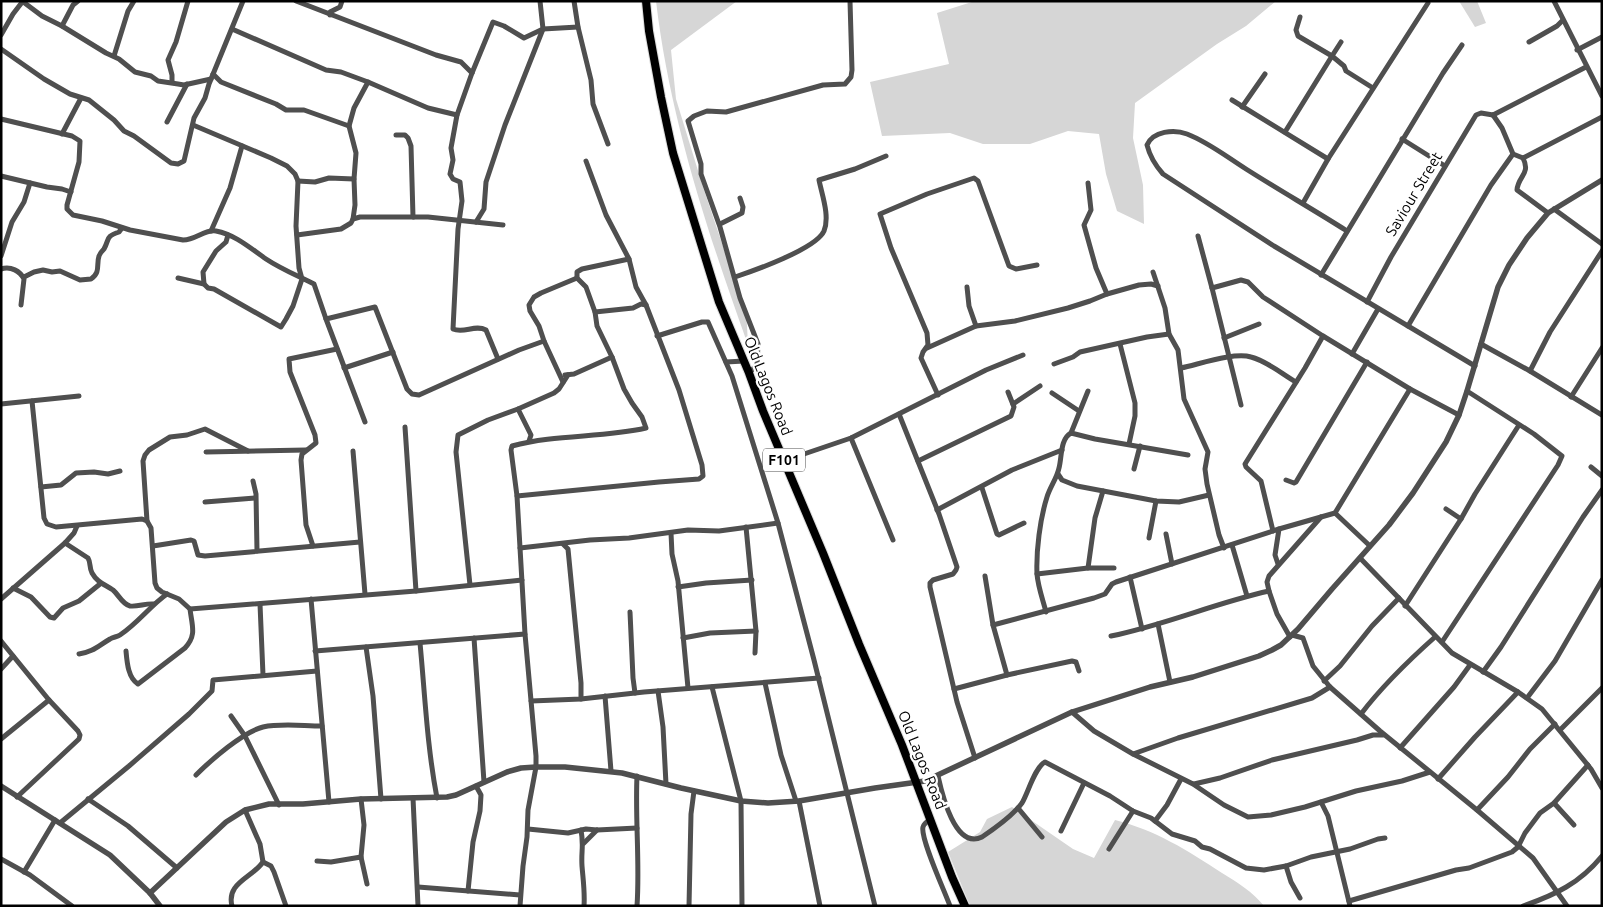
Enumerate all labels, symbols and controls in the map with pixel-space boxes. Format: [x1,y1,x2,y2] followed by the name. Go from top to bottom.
[1382,149,1445,239] street label: Saviour Street
[741,334,796,438] street label: Old Lagos Road
[763,448,805,472] road number: F101
[895,708,950,812] street label: Old Lagos Road

